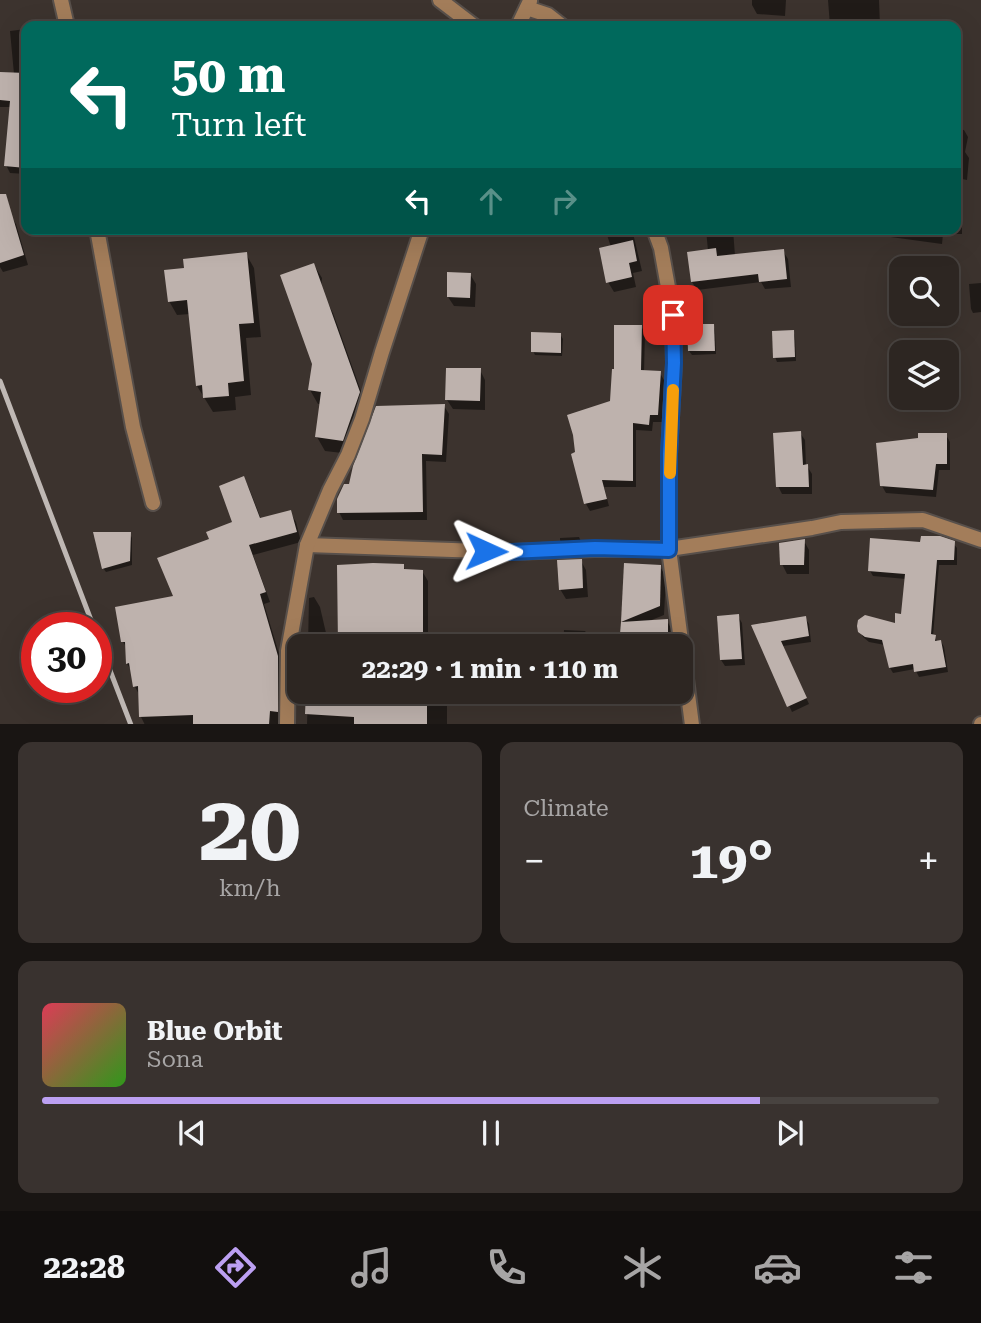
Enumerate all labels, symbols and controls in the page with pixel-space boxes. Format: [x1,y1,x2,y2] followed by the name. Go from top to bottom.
[171,47,286,104] text: 50 m
[56,49,147,140] icon: left
[171,106,306,144] text: Turn left
[399,182,437,220] icon: left
[472,182,510,220] icon: ahead
[545,182,583,220] icon: right
[889,256,959,410] map controls
[889,256,959,326] button: search
[643,285,703,345] pin
[654,296,692,334] icon: arrive
[889,340,959,410] button: layers
[449,514,523,588] position arrow
[21,612,112,703] speed limit sign: 30
[362,654,618,684] text: 22:29 · 1 min · 110 m
[199,776,301,882] text: 20
[524,795,609,822] text: Climate
[689,830,773,891] text: 19°
[524,839,545,883] text: −
[918,839,939,883] text: +
[219,875,281,902] text: km/h
[147,1016,283,1046] text: Blue Orbit
[147,1046,203,1073] text: Sona
[173,1114,211,1152] icon: previous
[472,1114,510,1152] icon: pause
[771,1114,809,1152] icon: next
[211,1243,260,1292] icon: directions
[347,1243,396,1292] icon: music
[482,1243,531,1292] icon: phone
[618,1243,667,1292] icon: climate
[753,1243,802,1292] icon: car
[889,1243,938,1292] icon: filters
[43,1248,125,1286] text: 22:28

